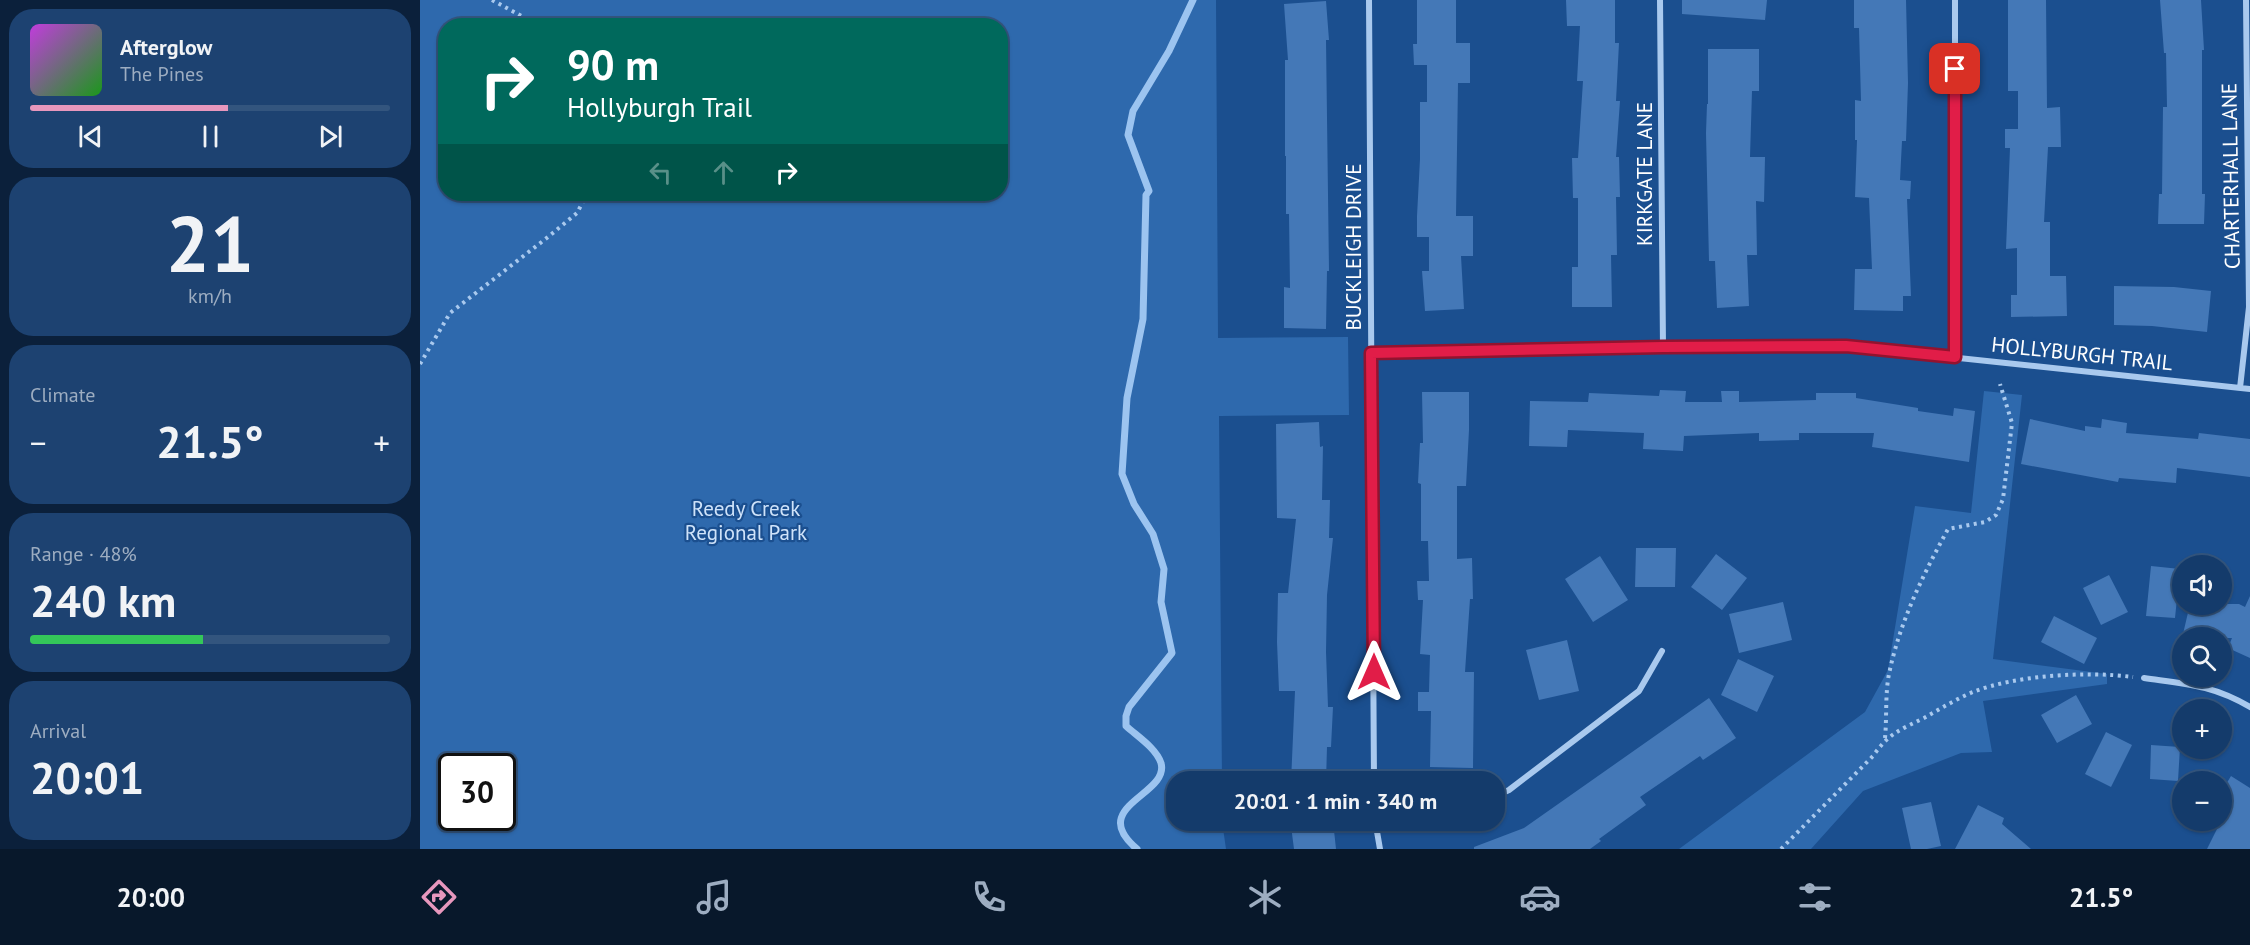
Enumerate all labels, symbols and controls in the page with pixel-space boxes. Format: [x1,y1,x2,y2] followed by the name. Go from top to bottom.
[120,33,212,61] text: Afterglow
[567,37,659,92] text: 90 m
[468,42,546,120] icon: right
[1929,43,1980,94] pin
[1938,52,1971,85] icon: arrive
[120,61,204,87] text: The Pines
[2215,83,2246,269] street label: CHARTERHALL LANE
[567,90,752,124] text: Hollyburgh Trail
[1631,102,1658,246] street label: KIRKGATE LANE
[74,120,107,153] icon: previous
[194,120,227,153] icon: pause
[314,120,347,153] icon: next
[644,156,677,189] icon: left
[707,156,740,189] icon: ahead
[770,156,803,189] icon: right
[1340,163,1367,331] street label: BUCKLEIGH DRIVE
[166,193,254,294] text: 21
[188,283,232,309] text: km/h
[1990,331,2174,376] street label: HOLLYBURGH TRAIL
[30,382,96,408] text: Climate
[156,412,264,470] text: 21.5°
[30,421,47,464] text: −
[373,421,390,464] text: +
[685,495,807,546] park label: Reedy Creek Regional Park
[30,541,137,567] text: Range · 48%
[2172,555,2232,831] map controls
[2172,555,2232,615] button: sound
[30,571,176,629] text: 240 km
[2172,627,2232,687] button: search
[1342,640,1406,704] position arrow
[2172,699,2232,759] button: +
[30,718,86,744] text: Arrival
[30,748,144,806] text: 20:01
[438,753,516,831] speed limit sign: 30
[2172,771,2232,831] button: −
[1234,787,1437,815] text: 20:01 · 1 min · 340 m
[418,876,460,918] icon: directions
[693,876,735,918] icon: music
[968,876,1010,918] icon: phone
[1244,876,1286,918] icon: climate
[1519,876,1561,918] icon: car
[1794,876,1836,918] icon: filters
[117,880,185,914] text: 20:00
[2069,880,2133,914] text: 21.5°

